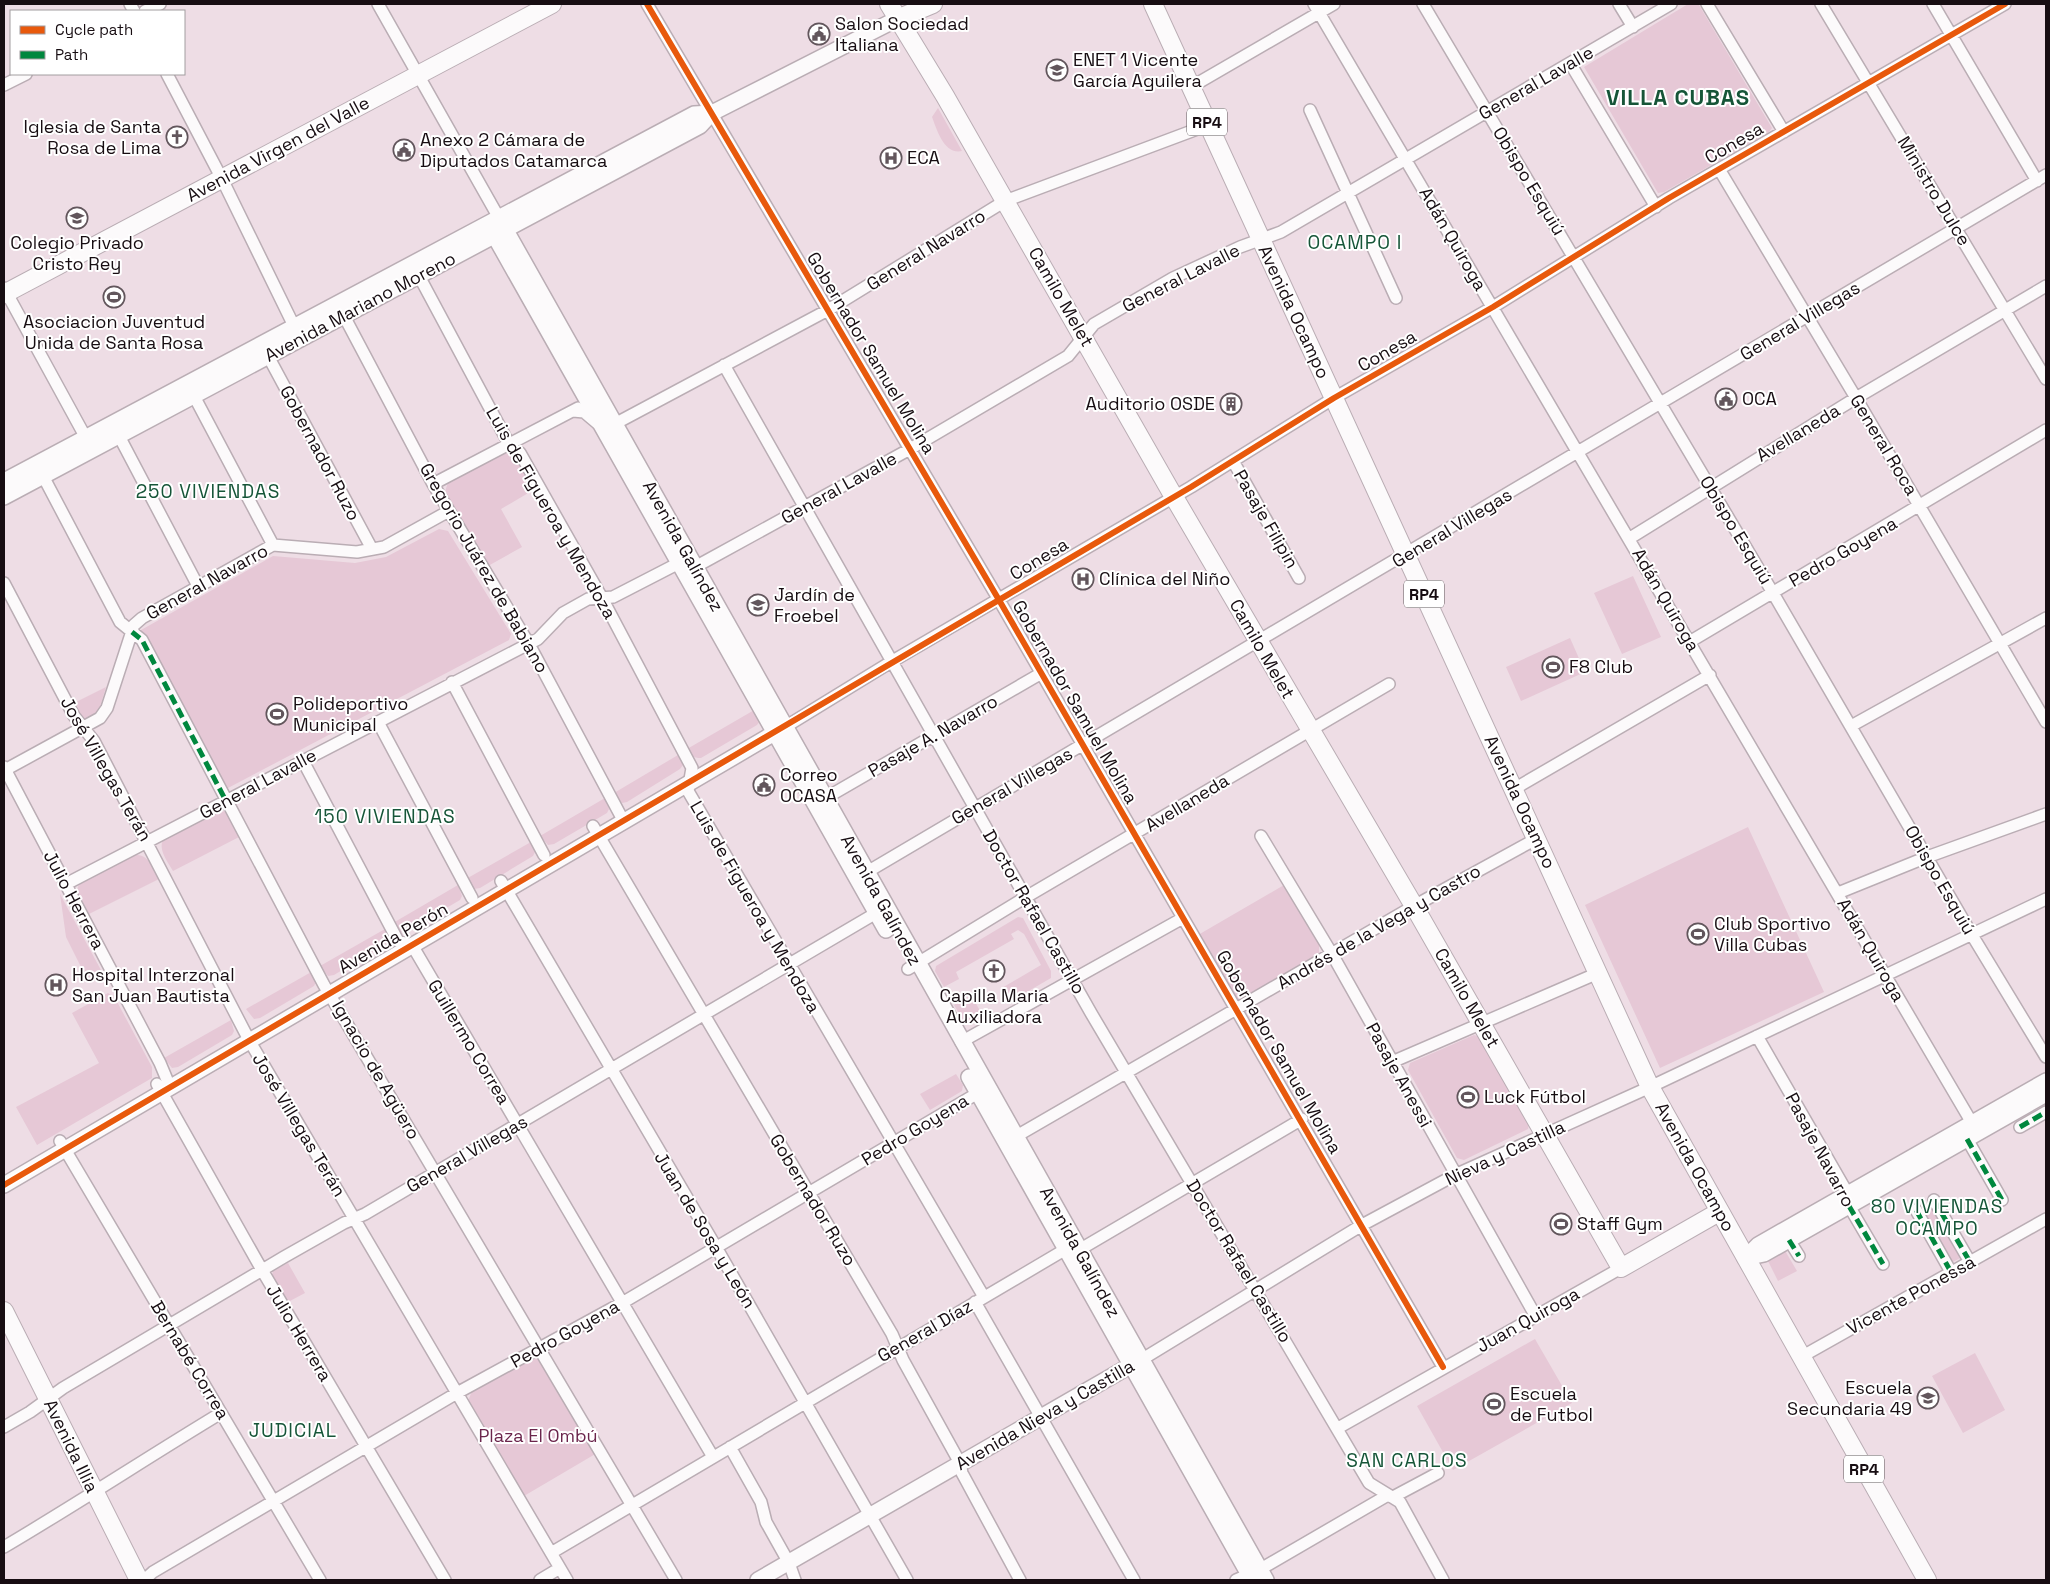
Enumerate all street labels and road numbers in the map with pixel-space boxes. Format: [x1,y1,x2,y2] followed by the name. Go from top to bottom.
[1474,40,1597,125] street label: General Lavalle
[182,91,373,207] street label: Avenida Virgen del Valle
[1187,108,1227,136] road number: RP4
[1700,117,1767,169] street label: Conesa
[1488,122,1571,239] street label: Obispo Esquiú
[1893,132,1976,250] street label: Ministro Dulce
[1414,183,1492,295] street label: Adán Quiroga
[862,204,990,295] street label: General Navarro
[1118,238,1243,317] street label: General Lavalle
[1254,242,1335,382] street label: Avenida Ocampo
[1024,243,1099,351] street label: Camilo Melet
[260,246,459,367] street label: Avenida Mariano Moreno
[802,248,941,458] street label: Gobernador Samuel Molina
[1735,276,1864,366] street label: General Villegas
[1353,325,1420,377] street label: Conesa
[275,381,366,524] street label: Gobernador Ruzo
[1845,390,1924,499] street label: General Roca
[1752,399,1844,467] street label: Avellaneda
[481,403,622,623] street label: Luis de Figueroa y Mendoza
[777,446,901,529] street label: General Lavalle
[415,459,554,677] street label: Gregorio Juárez de Babiano
[1229,465,1304,572] street label: Pasaje Filipin
[1695,471,1778,588] street label: Obispo Esquiú
[638,476,729,615] street label: Avenida Galíndez
[1387,483,1516,573] street label: General Villegas
[1785,511,1901,592] street label: Pedro Goyena
[1005,532,1072,585] street label: Conesa
[142,539,272,625] street label: General Navarro
[1627,544,1705,656] street label: Adán Quiroga
[1404,580,1444,608] road number: RP4
[1225,595,1300,703] street label: Camilo Melet
[1008,596,1143,808] street label: Gobernador Samuel Molina
[864,689,1002,782] street label: Pasaje A. Navarro
[56,692,157,845] street label: José Villegas Terán
[1480,732,1561,872] street label: Avenida Ocampo
[947,742,1076,830] street label: General Villegas
[195,743,320,824] street label: General Lavalle
[1141,769,1233,837] street label: Avellaneda
[685,797,826,1017] street label: Luis de Figueroa y Mendoza
[1900,821,1981,939] street label: Obispo Esquiú
[978,825,1091,998] street label: Doctor Rafael Castillo
[836,830,927,969] street label: Avenida Galíndez
[39,846,110,953] street label: Julio Herrera
[1273,859,1485,994] street label: Andrés de la Vega y Castro
[1832,894,1910,1006] street label: Adán Quiroga
[334,897,452,978] street label: Avenida Perón
[1430,944,1505,1052] street label: Camilo Melet
[1212,946,1347,1158] street label: Gobernador Samuel Molina
[423,975,516,1108] street label: Guillermo Correa
[327,996,426,1143] street label: Ignacio de Agüero
[1361,1018,1438,1131] street label: Pasaje Anessi
[247,1049,351,1201] street label: José Villegas Terán
[857,1089,973,1171] street label: Pedro Goyena
[1781,1089,1860,1211] street label: Pasaje Navarro
[1650,1098,1740,1235] street label: Avenida Ocampo
[402,1110,531,1198] street label: General Villegas
[1441,1115,1568,1190] street label: Nieva y Castilla
[765,1130,862,1270] street label: Gobernador Ruzo
[650,1147,761,1312] street label: Juan de Sosa y León
[1182,1175,1297,1347] street label: Doctor Rafael Castillo
[1035,1182,1126,1321] street label: Avenida Galíndez
[1842,1250,1979,1339] street label: Vicente Ponessa
[261,1280,337,1385] street label: Julio Herrera
[1472,1282,1583,1357] street label: Juan Quiroga
[506,1294,623,1373] street label: Pedro Goyena
[873,1294,976,1367] street label: General Díaz
[146,1296,235,1423] street label: Bernabé Correa
[951,1354,1138,1475] street label: Avenida Nieva y Castilla
[39,1395,104,1496] street label: Avenida Illia
[1844,1456,1884,1482] road number: RP4

